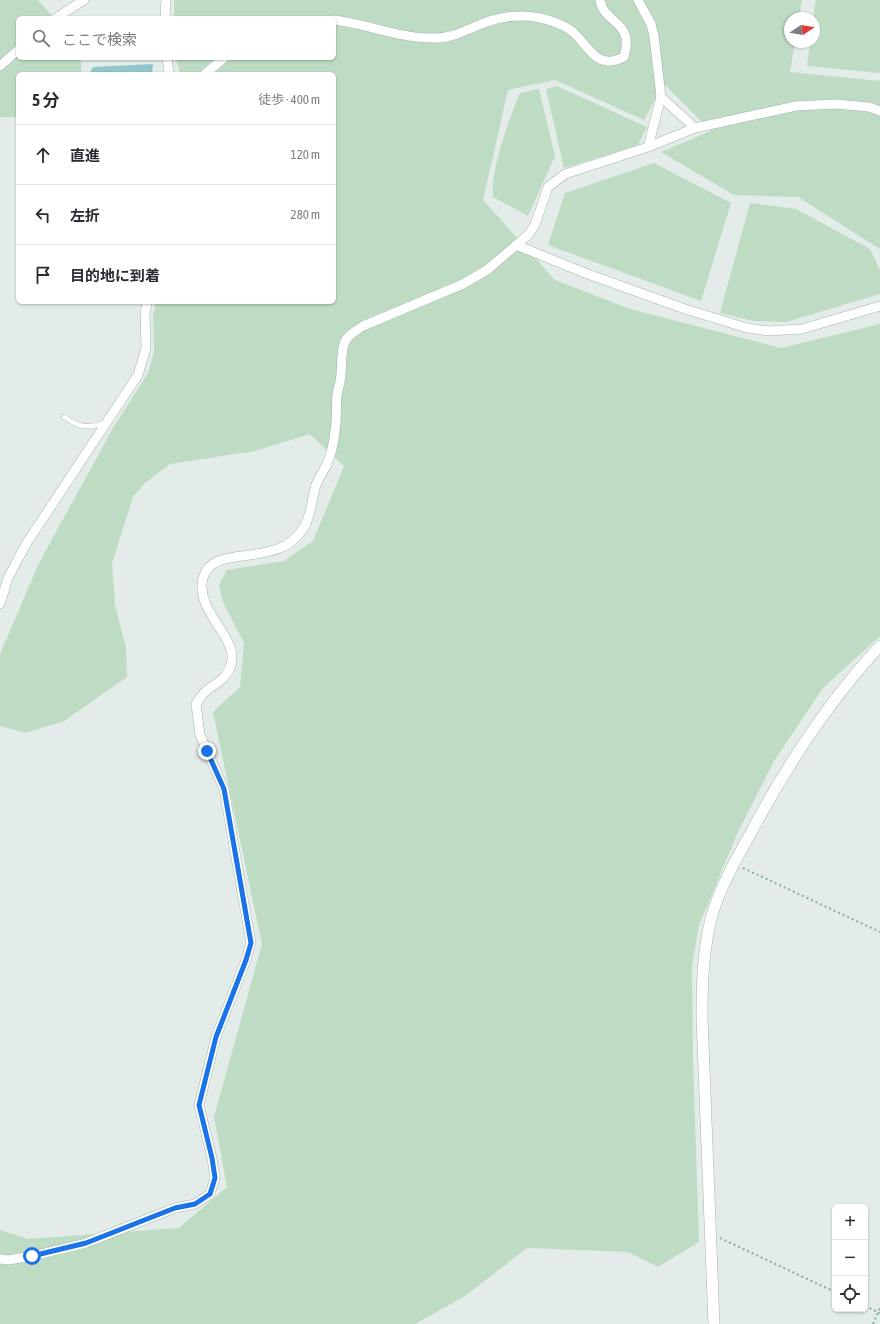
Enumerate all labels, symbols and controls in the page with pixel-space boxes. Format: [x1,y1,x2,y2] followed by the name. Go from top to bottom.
[784,12,820,48] north arrow
[16,16,336,60] search box
[30,27,52,49] icon: search
[62,31,137,48] text: ここで検索
[32,90,59,110] text: 5 分
[258,92,320,107] text: 徒歩 · 400 m
[32,144,54,166] icon: ahead
[70,147,100,164] text: 直進
[291,147,320,162] text: 120 m
[32,204,54,226] icon: left
[70,207,100,224] text: 左折
[291,207,320,222] text: 280 m
[32,264,54,286] icon: arrive
[70,267,160,284] text: 目的地に到着
[198,742,216,760] route end
[832,1204,868,1312] map controls
[832,1204,868,1240] button: +
[832,1240,868,1276] button: −
[23,1247,41,1265] route start
[832,1276,868,1312] button: locate

